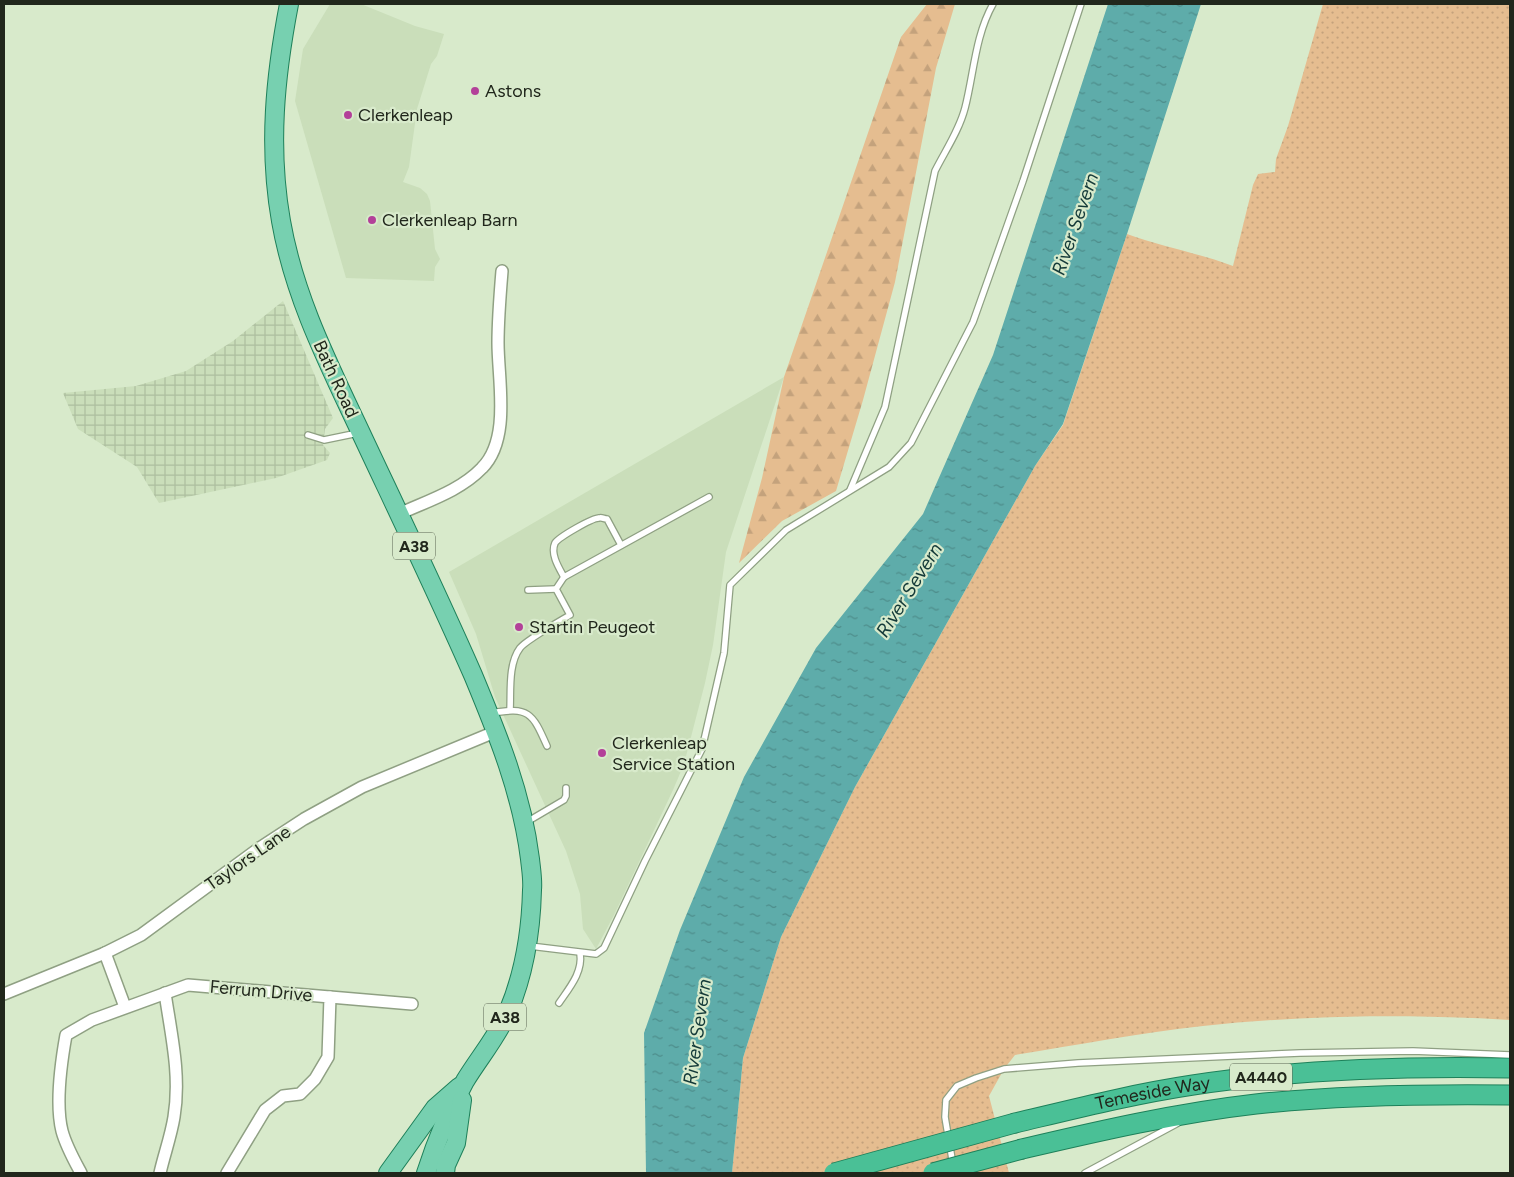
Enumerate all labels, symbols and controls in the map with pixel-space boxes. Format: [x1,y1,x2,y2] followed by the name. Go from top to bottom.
[485,80,541,102] place label: Astons
[469,85,481,97] marker: Astons
[358,104,453,126] place label: Clerkenleap
[342,109,354,121] marker: Clerkenleap
[1047,169,1103,278] water label: River Severn
[382,209,518,231] place label: Clerkenleap Barn
[366,214,378,226] marker: Clerkenleap Barn
[309,337,363,421] street label: Bath Road
[393,532,435,560] road number: A38
[871,538,947,641] water label: River Severn
[529,616,655,638] place label: Startin Peugeot
[513,621,525,633] marker: Startin Peugeot
[612,732,735,775] place label: Clerkenleap Service Station
[596,747,608,759] marker: Clerkenleap Service Station
[201,820,295,895] street label: Taylors Lane
[209,976,313,1006] street label: Ferrum Drive
[678,977,716,1086] water label: River Severn
[484,1004,526,1030] road number: A38
[1230,1064,1292,1090] road number: A4440
[1093,1072,1212,1115] street label: Temeside Way

